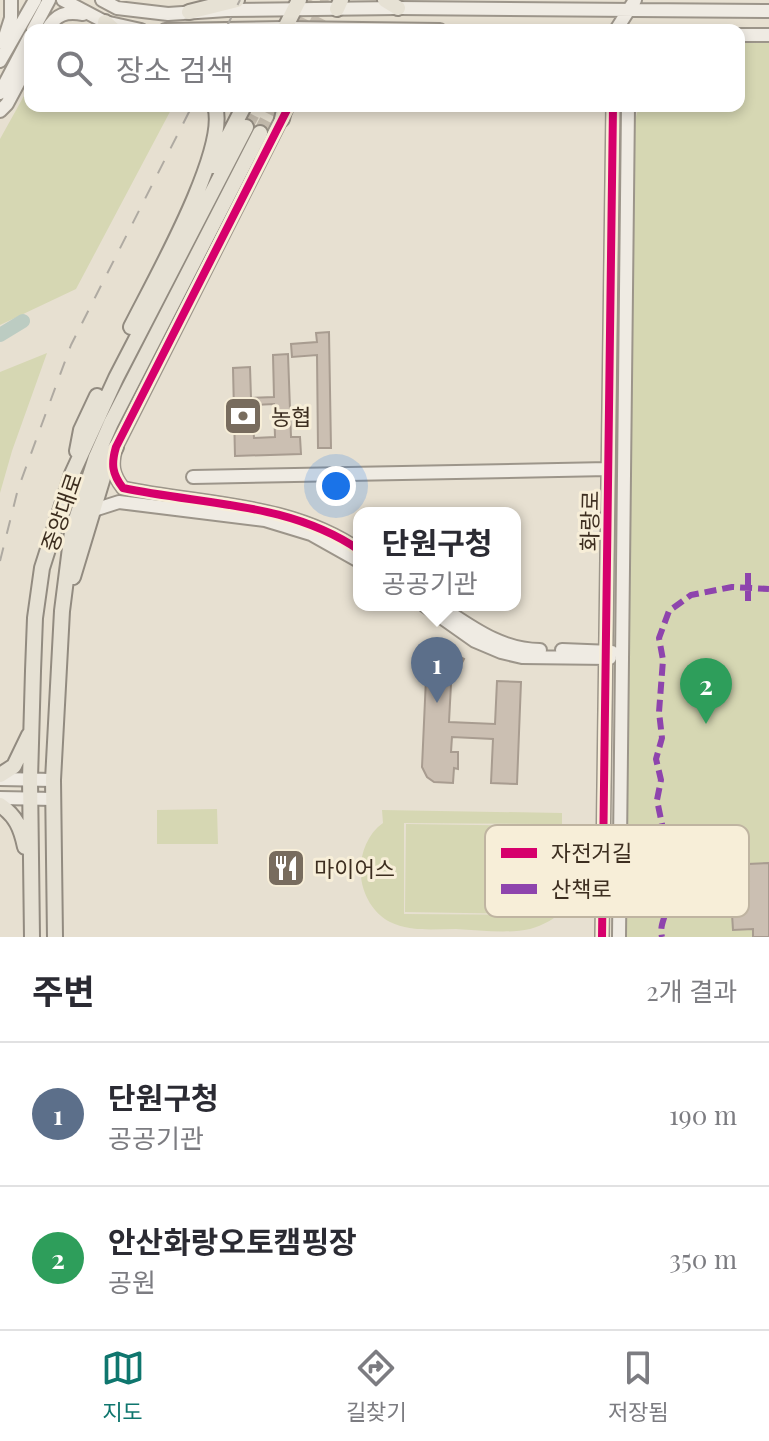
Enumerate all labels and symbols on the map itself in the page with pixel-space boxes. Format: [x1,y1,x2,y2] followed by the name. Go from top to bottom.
[222,395,264,437] bank icon: 농협
[271,401,311,431] place label: 농협
[316,466,356,506] your location
[34,469,88,555] street label: 중앙대로
[573,490,605,552] street label: 화랑로
[411,637,463,703] pin: 1
[680,658,732,724] pin: 2
[485,825,749,917] legend
[551,837,632,867] text: 자전거길
[265,847,307,889] restaurant icon: 마이어스
[314,853,395,883] place label: 마이어스
[551,873,612,903] text: 산책로

